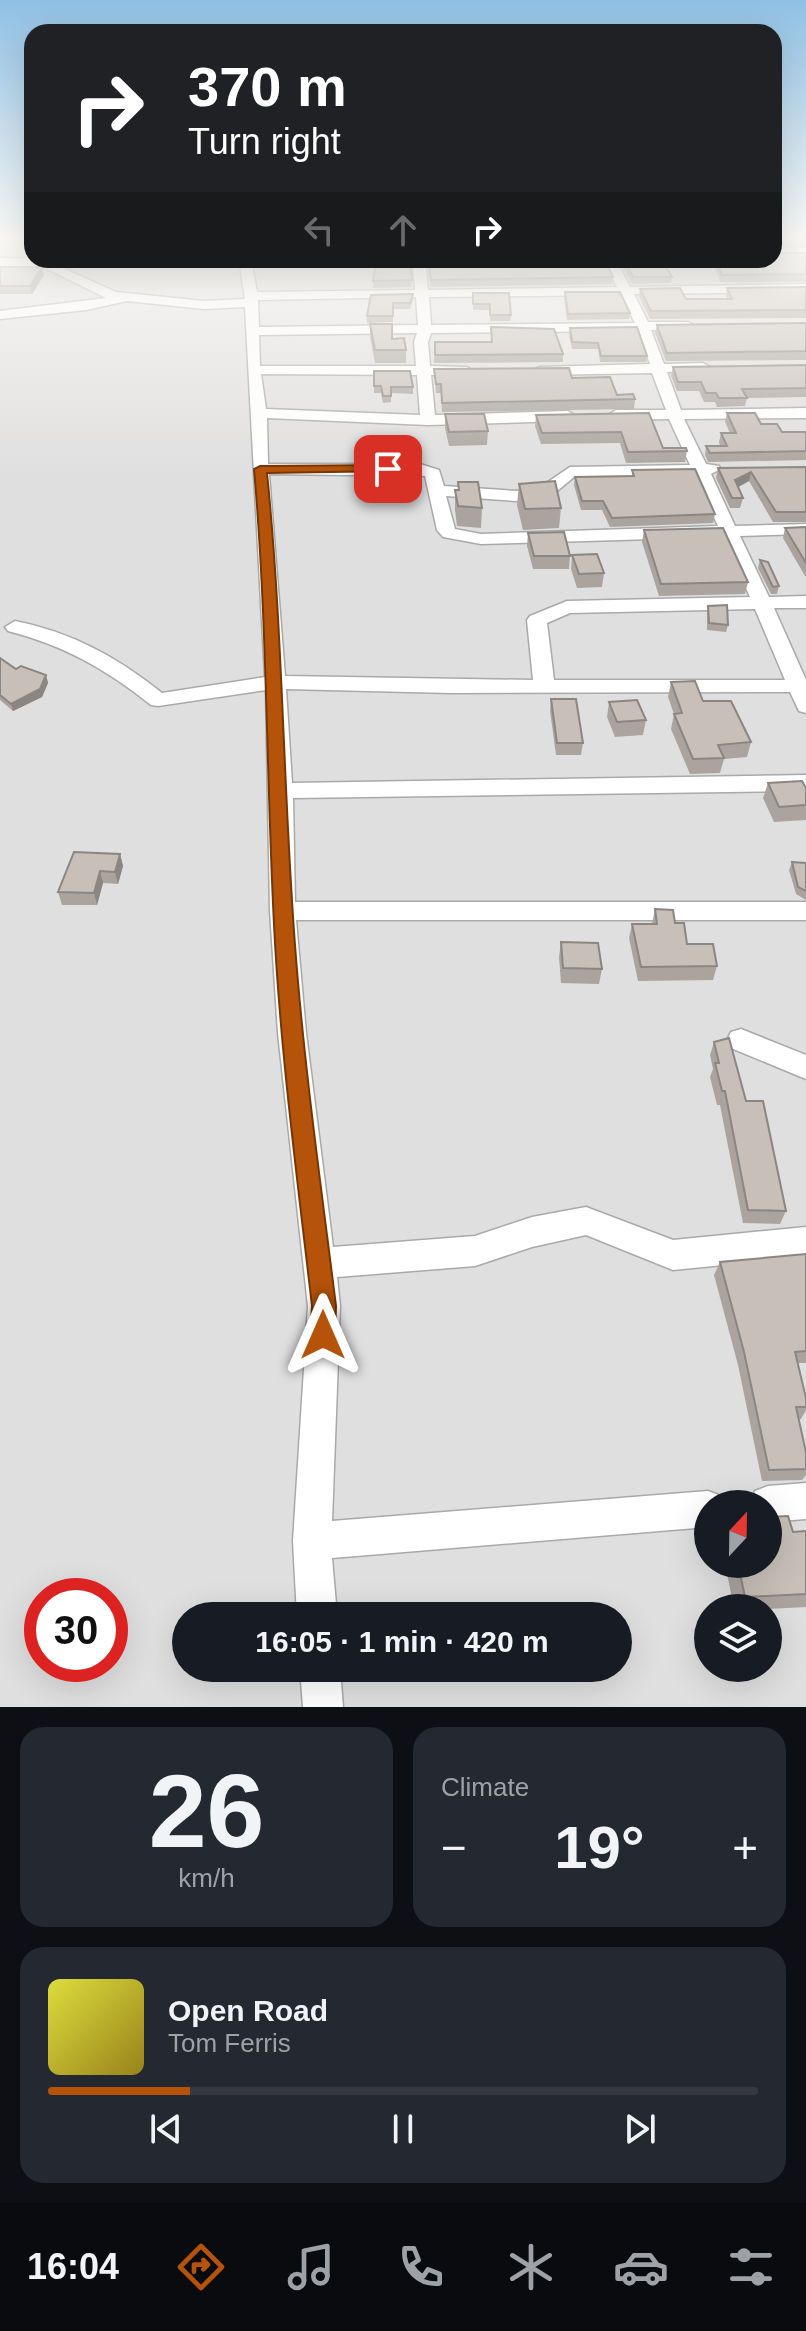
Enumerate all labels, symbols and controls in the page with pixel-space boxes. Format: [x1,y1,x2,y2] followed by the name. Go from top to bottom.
[188,55,347,118] text: 370 m
[56,56,160,160] icon: right
[188,121,341,162] text: Turn right
[297,208,341,252] icon: left
[381,208,425,252] icon: ahead
[465,208,509,252] icon: right
[354,435,422,503] pin
[366,447,410,491] icon: arrive
[281,1293,365,1377] position arrow
[694,1490,782,1578] north arrow
[694,1490,782,1682] map controls
[24,1578,128,1682] speed limit sign: 30
[694,1594,782,1682] button: layers
[255,1625,549,1658] text: 16:05 · 1 min · 420 m
[149,1753,264,1869] text: 26
[441,1772,529,1802] text: Climate
[554,1814,645,1881] text: 19°
[441,1823,467,1872] text: −
[732,1823,758,1872] text: +
[178,1863,235,1893] text: km/h
[168,1994,328,2027] text: Open Road
[168,2028,291,2058] text: Tom Ferris
[144,2107,188,2151] icon: previous
[381,2107,425,2151] icon: pause
[618,2107,662,2151] icon: next
[173,2239,229,2295] icon: directions
[283,2239,339,2295] icon: music
[393,2239,449,2295] icon: phone
[503,2239,559,2295] icon: climate
[613,2239,669,2295] icon: car
[723,2239,779,2295] icon: filters
[27,2246,119,2287] text: 16:04

